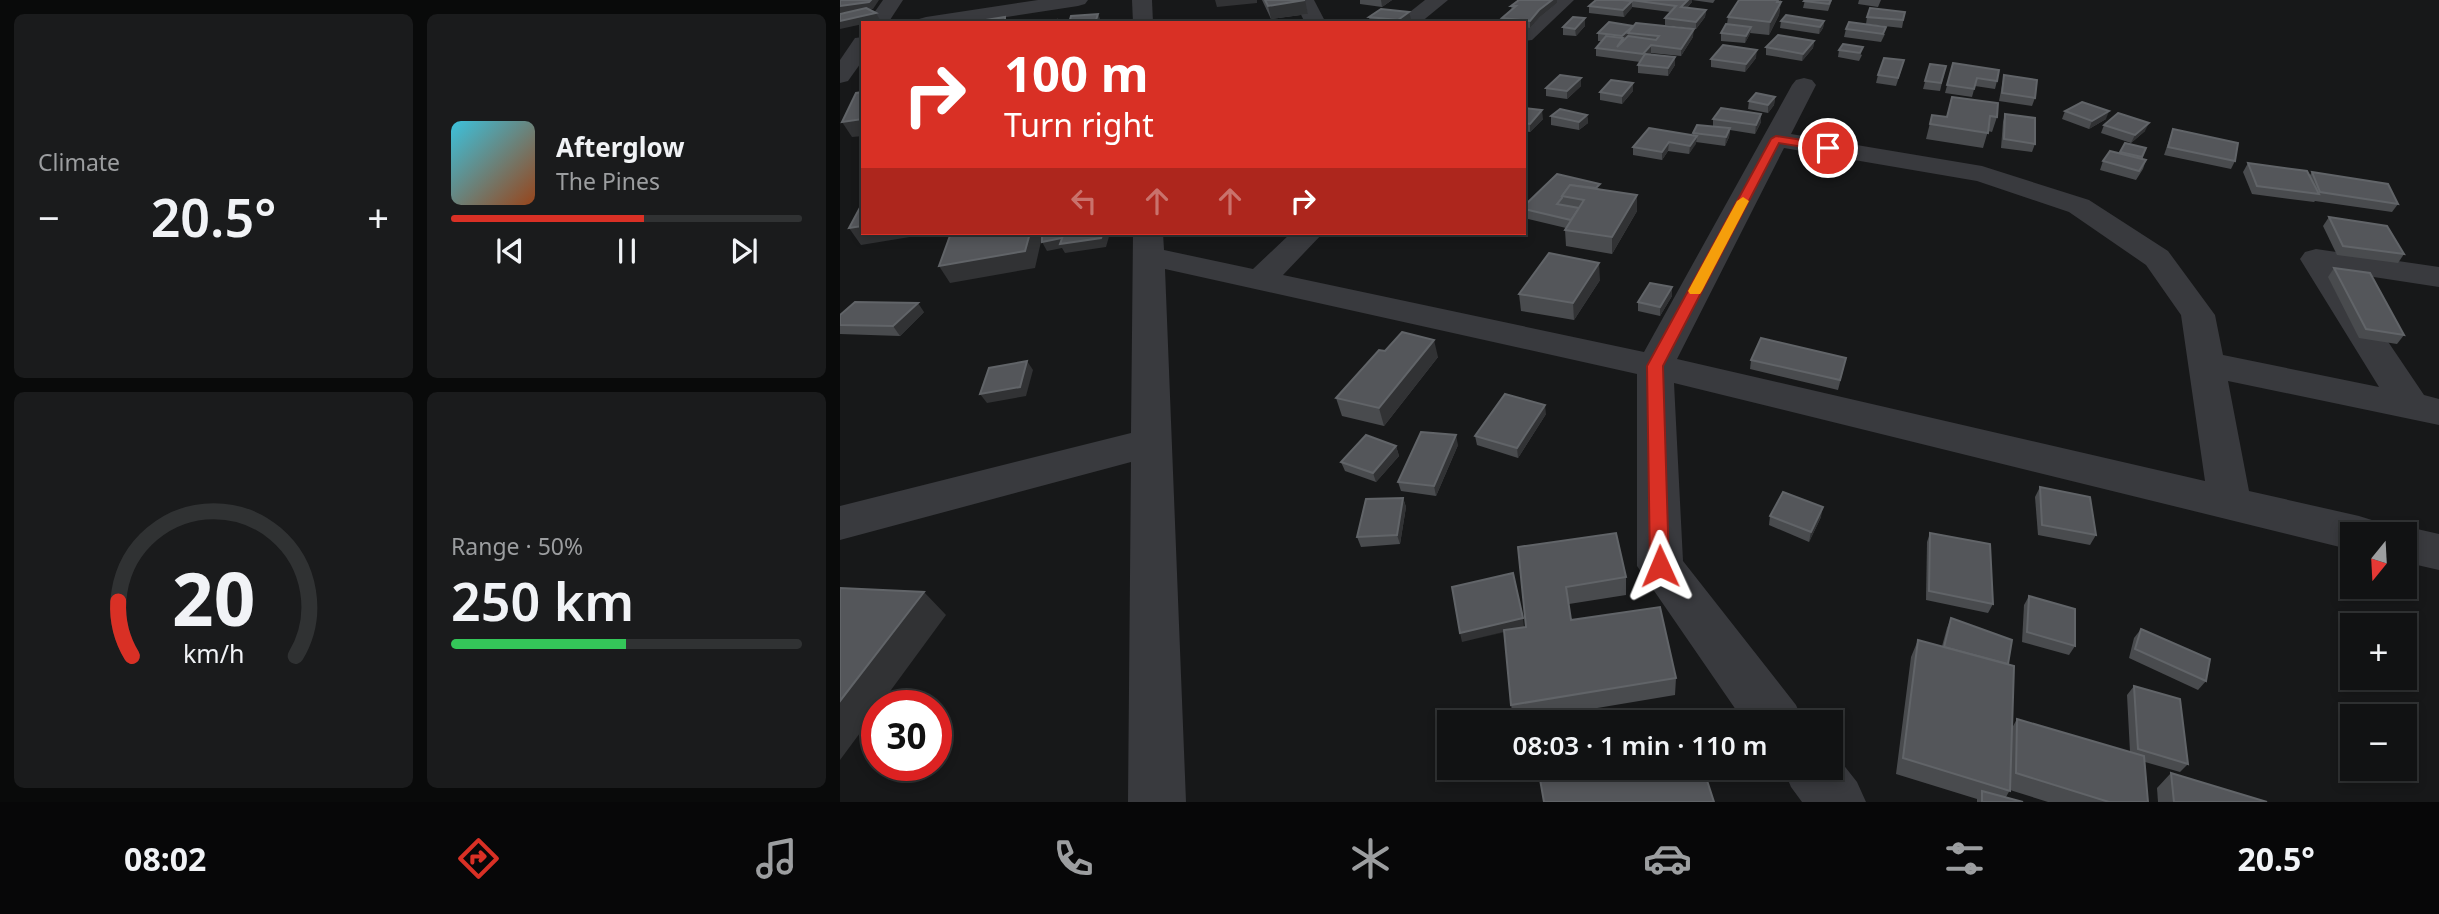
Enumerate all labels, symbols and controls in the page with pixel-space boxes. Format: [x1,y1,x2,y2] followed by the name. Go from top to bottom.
[1004,40,1149,106] text: 100 m
[889,49,980,140] icon: right
[1004,103,1154,146] text: Turn right
[1798,118,1858,178] pin
[556,129,684,165] text: Afterglow
[1809,129,1847,167] icon: arrive
[38,146,120,178] text: Climate
[556,165,660,197] text: The Pines
[151,181,276,252] text: 20.5°
[1065,182,1103,220] icon: left
[1138,182,1176,220] icon: ahead
[1211,182,1249,220] icon: ahead
[1284,182,1322,220] icon: right
[38,191,60,243] text: −
[367,191,389,243] text: +
[491,232,529,270] icon: previous
[608,232,646,270] icon: pause
[725,232,763,270] icon: next
[2340,522,2417,598] north arrow
[2340,522,2417,781] map controls
[1623,529,1697,603] position arrow
[451,530,583,562] text: Range · 50%
[172,548,255,647] text: 20
[451,565,634,636] text: 250 km
[2340,613,2417,690] button: +
[183,636,244,670] text: km/h
[861,690,952,781] speed limit sign: 30
[2340,704,2417,781] button: −
[1513,727,1767,763] text: 08:03 · 1 min · 110 m
[454,834,503,883] icon: directions
[752,834,801,883] icon: music
[1049,834,1098,883] icon: phone
[1346,834,1395,883] icon: climate
[1643,834,1692,883] icon: car
[1940,834,1989,883] icon: filters
[124,837,206,880] text: 08:02
[2237,837,2315,880] text: 20.5°

